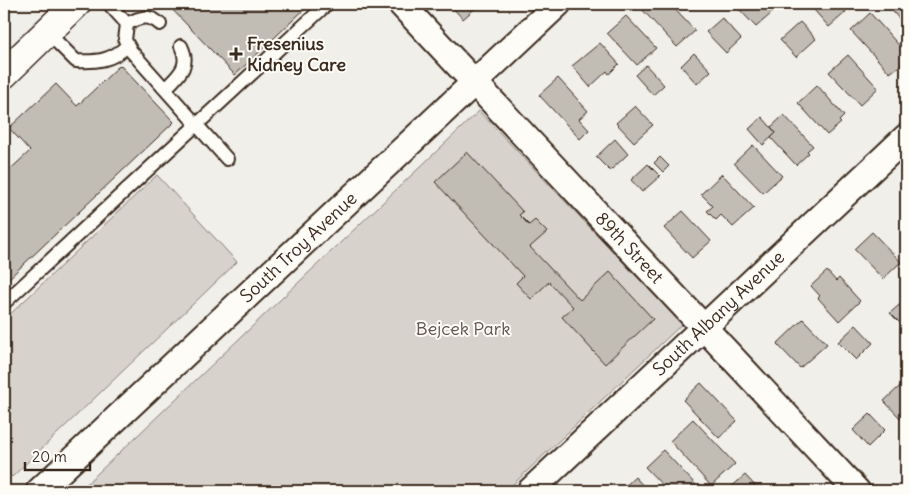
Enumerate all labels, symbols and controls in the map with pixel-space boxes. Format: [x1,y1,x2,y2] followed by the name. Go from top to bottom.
[247,32,346,76] place label: Fresenius Kidney Care
[229,47,243,61] marker: Fresenius Kidney Care
[235,187,361,307] street label: South Troy Avenue
[591,207,669,288] street label: 89th Street
[648,246,789,381] street label: South Albany Avenue
[416,317,510,340] park label: Bejcek Park
[25,440,90,472] scale bar
[32,447,67,466] text: 20 m

